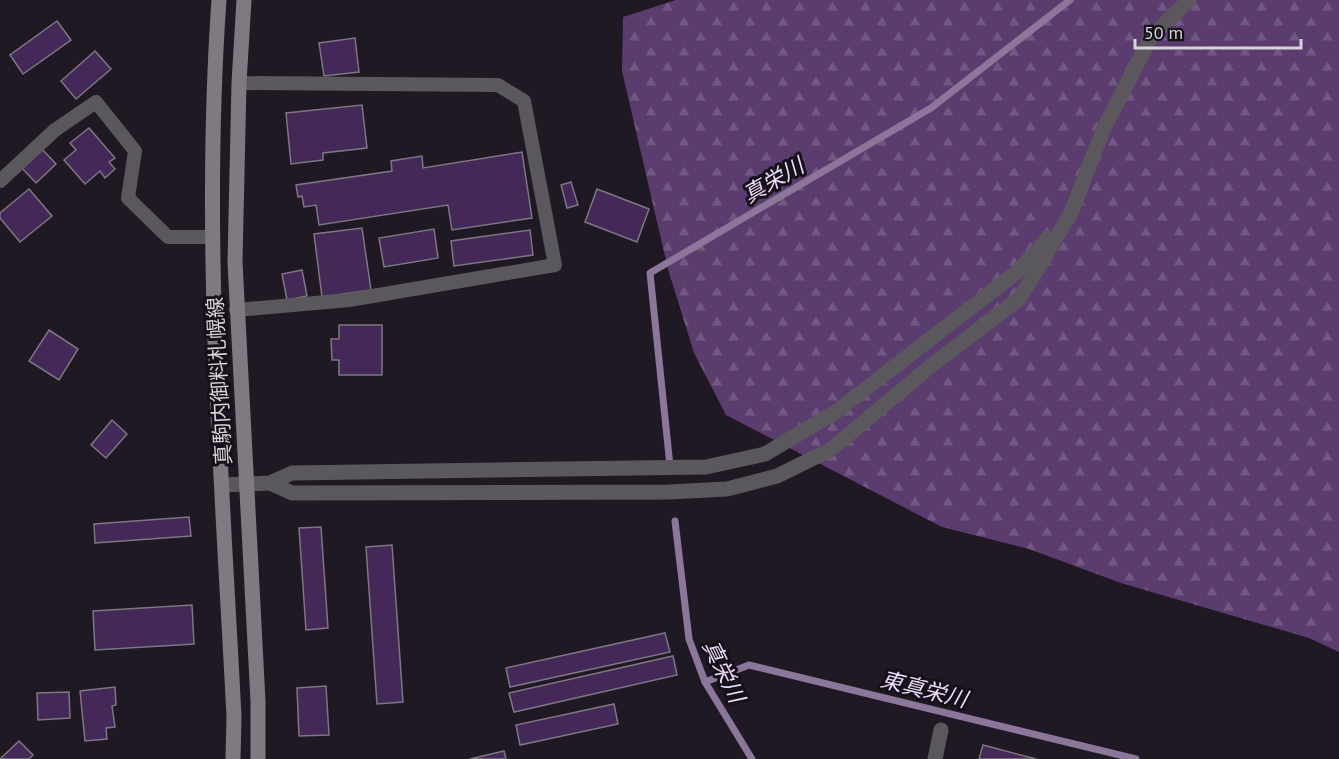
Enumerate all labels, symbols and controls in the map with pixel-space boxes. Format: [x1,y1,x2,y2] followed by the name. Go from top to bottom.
[1135,12,1302,50] scale bar
[1144,21,1183,44] text: 50 m
[737,150,810,209] water label: 真栄川
[201,296,237,466] street label: 真駒内御料札幌線
[697,635,752,709] water label: 真栄川
[878,665,972,714] water label: 東真栄川

